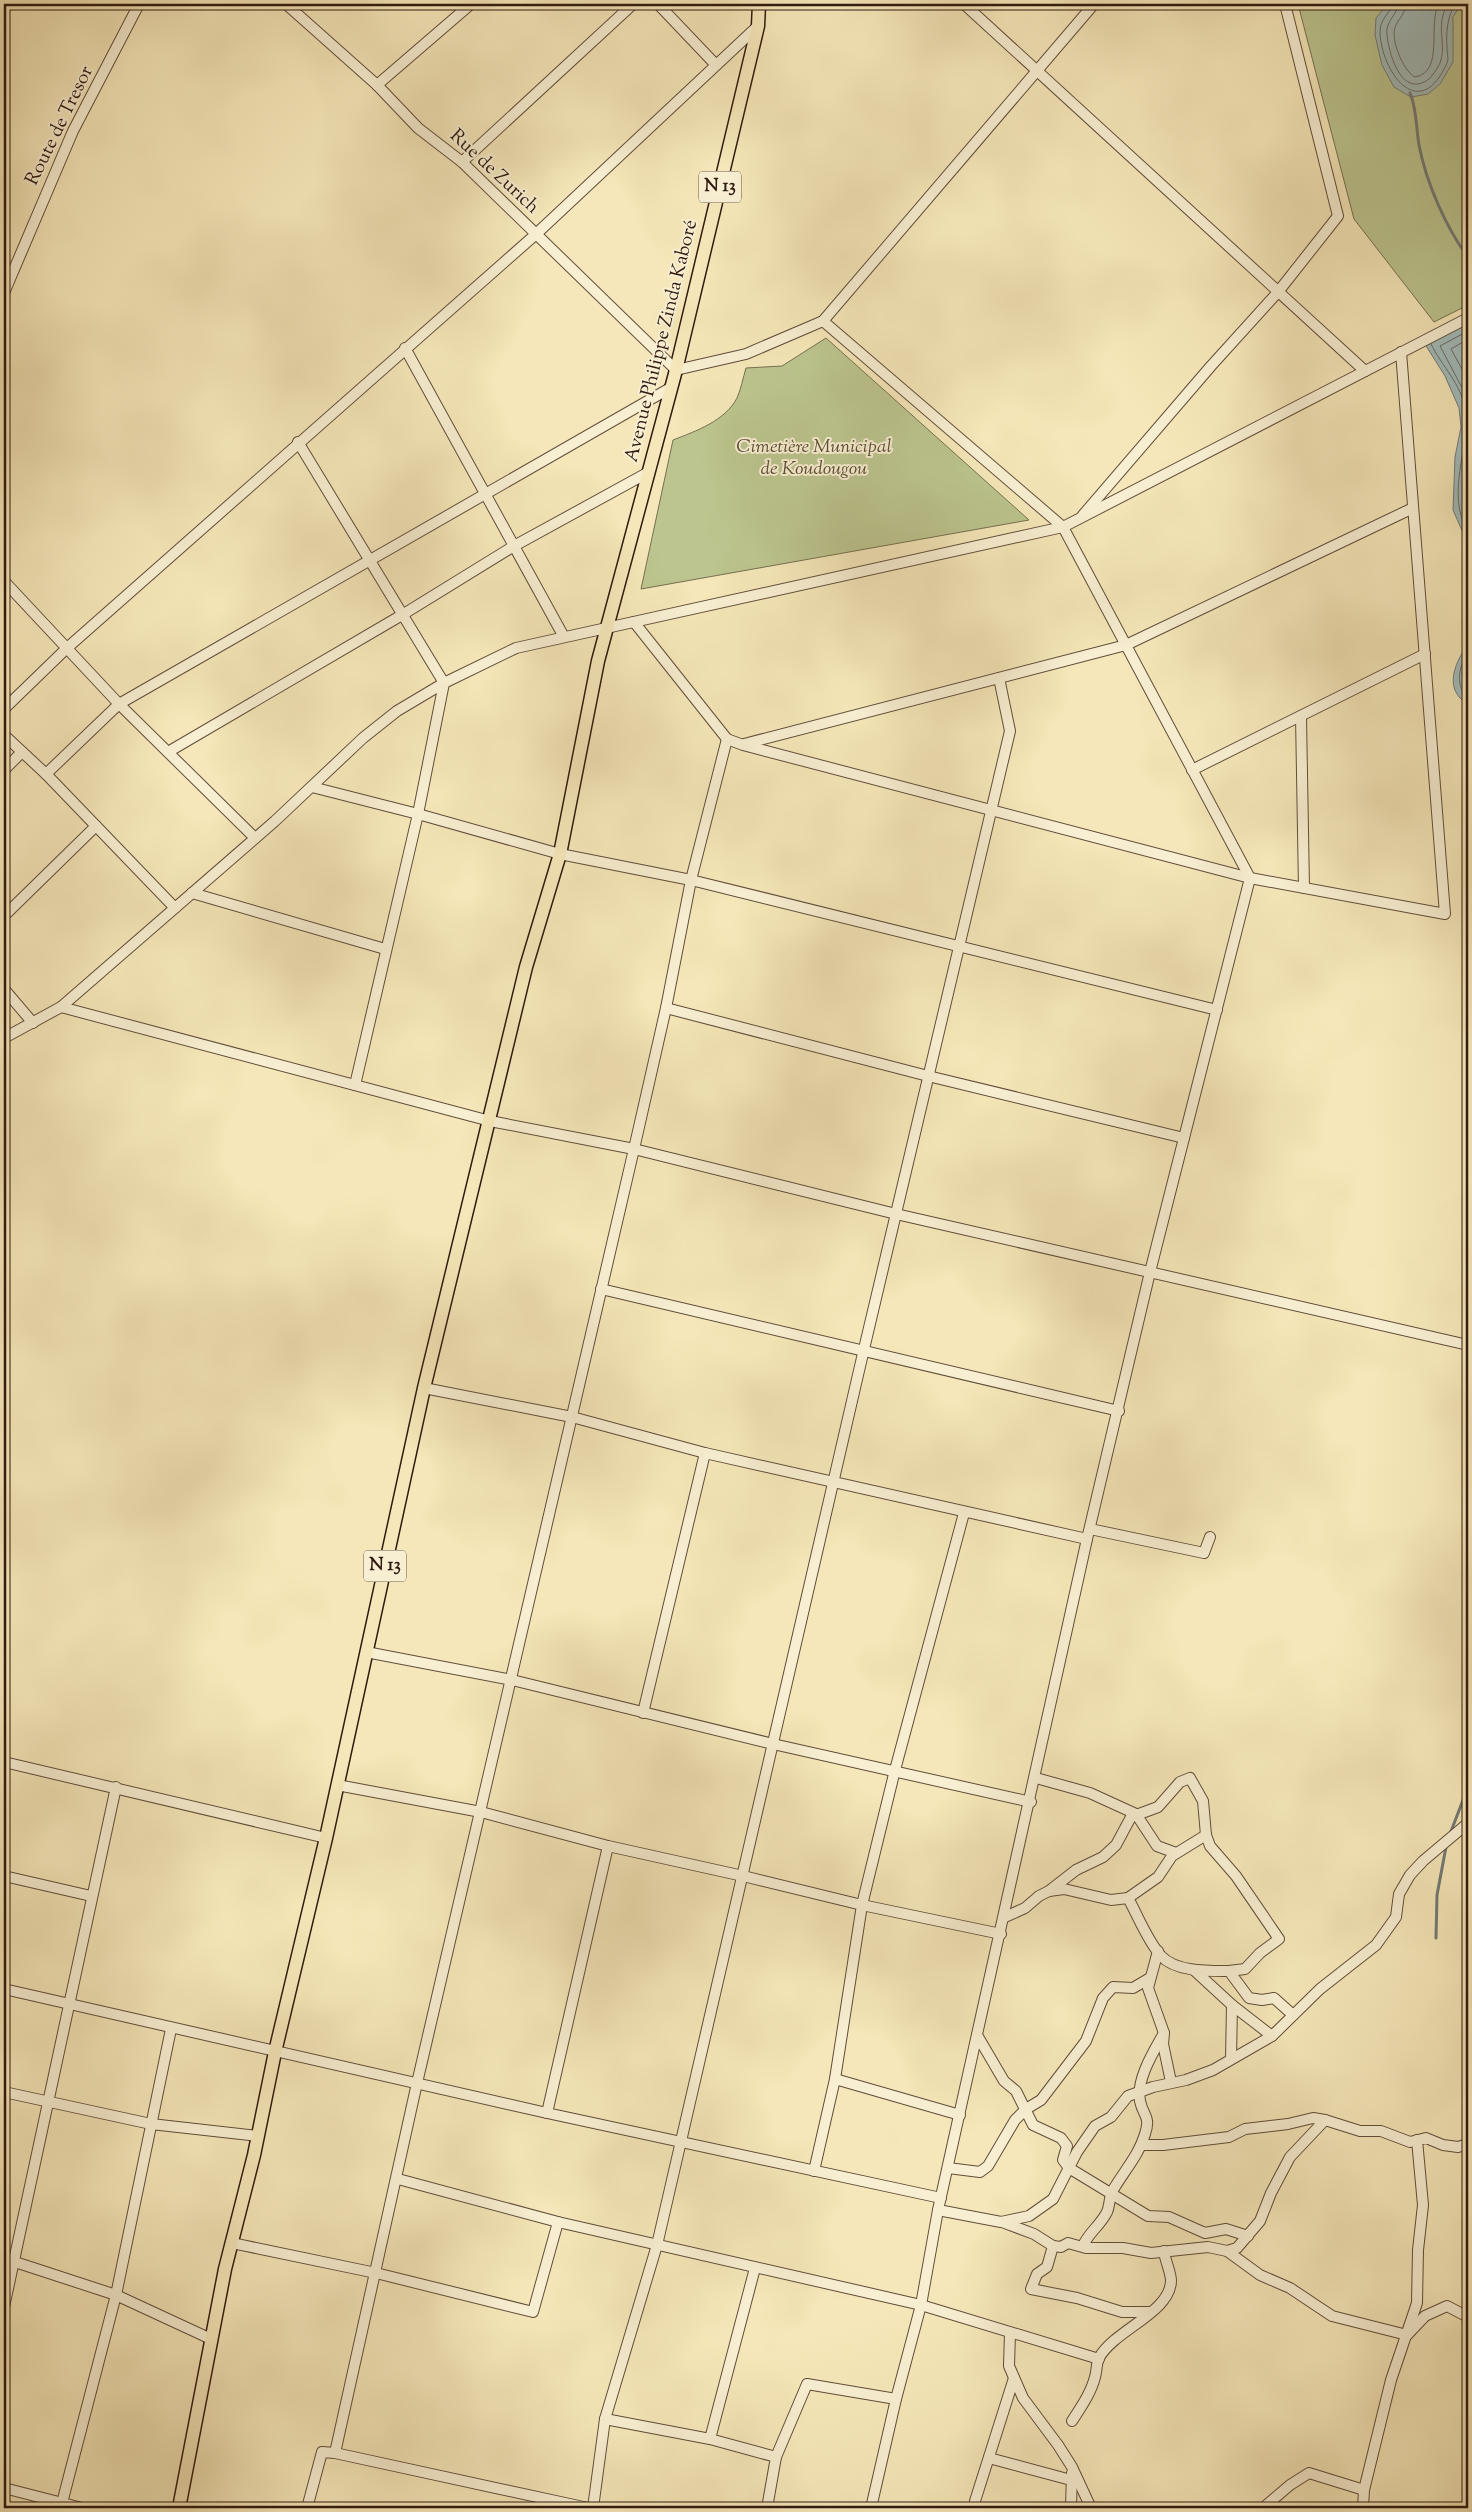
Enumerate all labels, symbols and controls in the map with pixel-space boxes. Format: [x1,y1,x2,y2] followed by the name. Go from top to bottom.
[19,62,101,190] street label: Route de Tresor
[443,123,545,221] street label: Rue de Zurich
[699,172,741,202] road number: N 13
[619,217,705,465] street label: Avenue Philippe Zinda Kaboré
[736,434,892,483] park label: Cimetière Municipal de Koudougou
[364,1550,406,1582] road number: N 13

